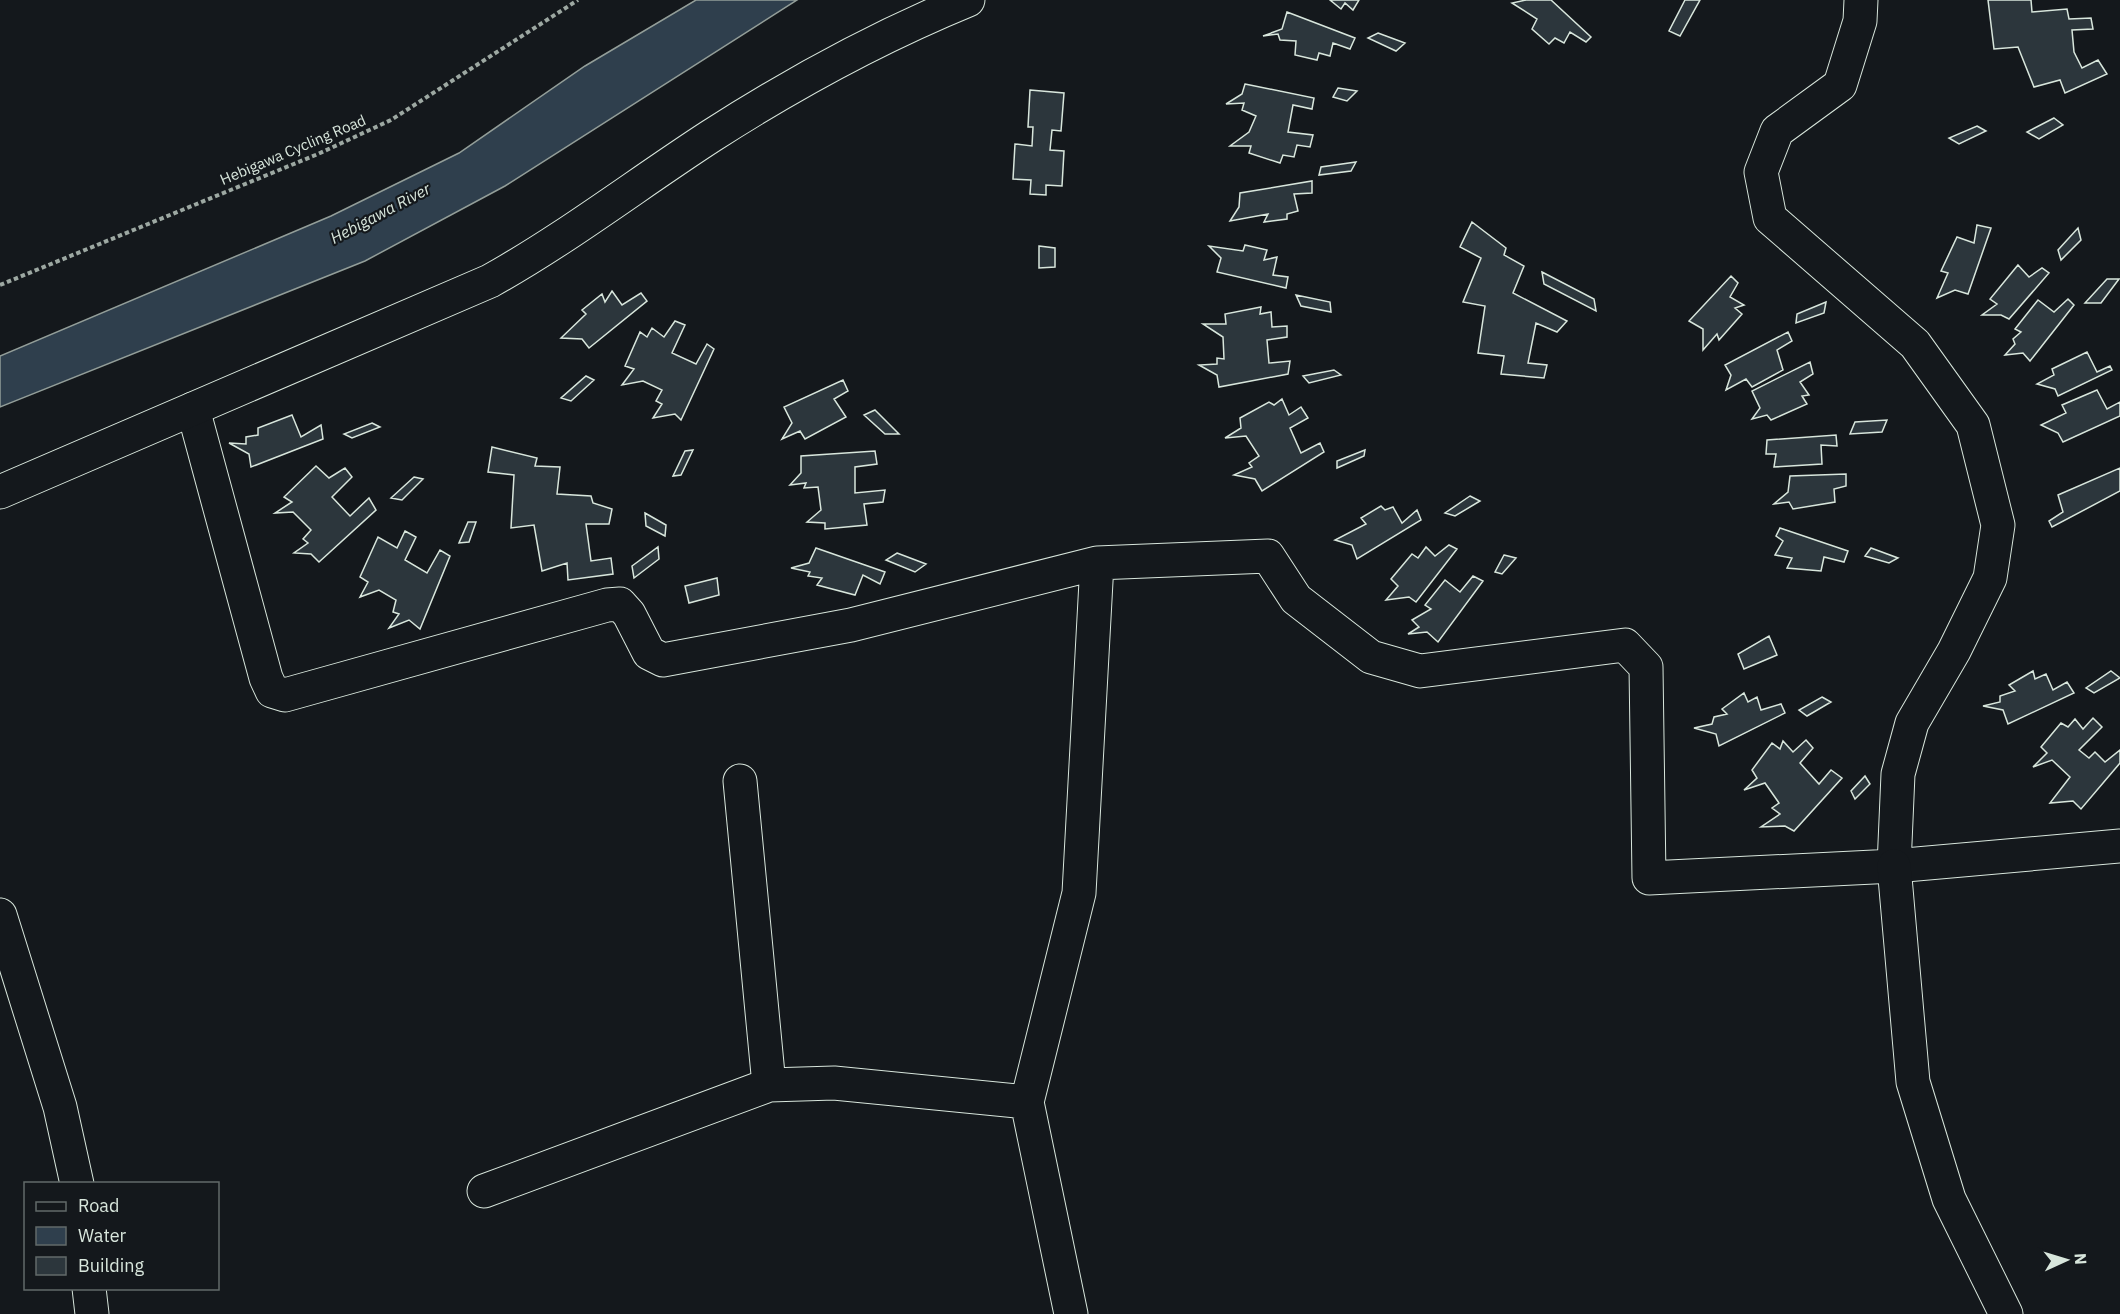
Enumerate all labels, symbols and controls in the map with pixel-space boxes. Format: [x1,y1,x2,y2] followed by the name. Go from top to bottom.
[217,110,369,189] street label: Hebigawa Cycling Road
[327,178,434,248] water label: Hebigawa River
[24,1182,219,1290] legend
[78,1194,119,1217] text: Road
[78,1224,127,1247] text: Water
[2036,1230,2096,1290] north arrow
[2071,1252,2091,1265] text: N
[78,1254,145,1277] text: Building

